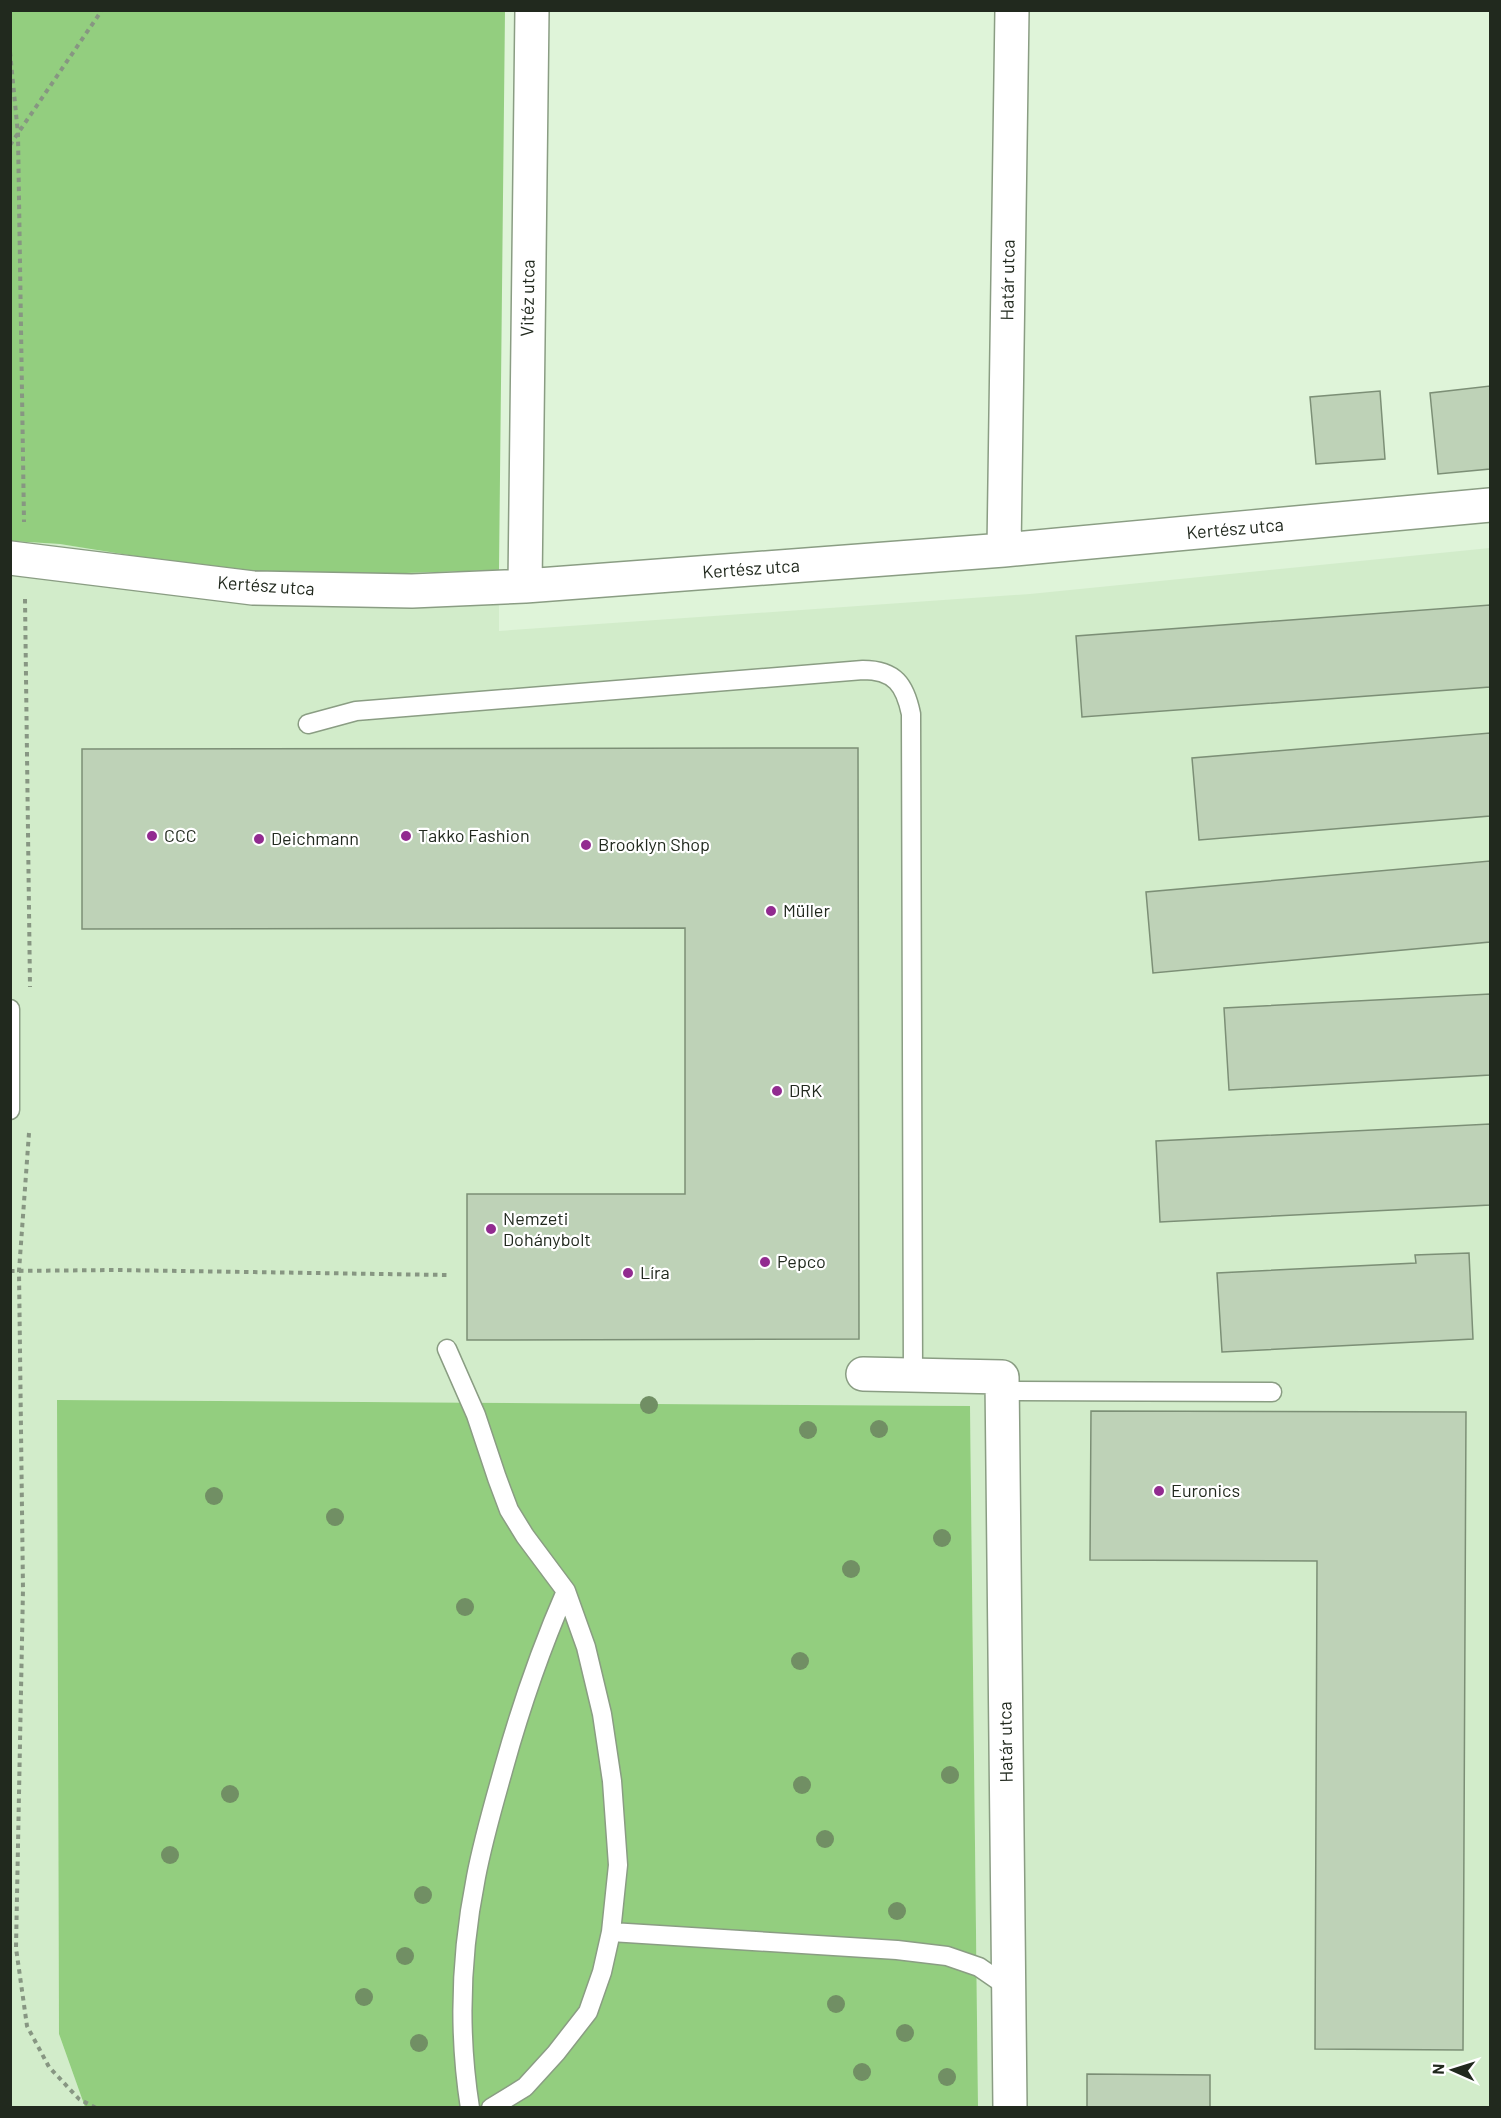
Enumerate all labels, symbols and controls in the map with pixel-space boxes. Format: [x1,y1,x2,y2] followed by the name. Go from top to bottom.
[995,239,1019,321] street label: Határ utca
[515,259,539,337] street label: Vitéz utca
[1185,513,1284,543] street label: Kertész utca
[701,554,800,582] street label: Kertész utca
[217,571,316,599] street label: Kertész utca
[164,824,197,846] place label: CCC
[418,824,530,846] place label: Takko Fashion
[271,827,359,849] place label: Deichmann
[145,829,159,843] marker: CCC
[399,829,413,843] marker: Takko Fashion
[252,832,266,846] marker: Deichmann
[598,833,710,855] place label: Brooklyn Shop
[579,838,593,852] marker: Brooklyn Shop
[783,899,830,921] place label: Müller
[764,904,778,918] marker: Müller
[789,1079,822,1101] place label: DRK
[770,1084,784,1098] marker: DRK
[503,1207,591,1250] place label: Nemzeti Dohánybolt
[484,1222,498,1236] marker: Nemzeti Dohánybolt
[777,1250,826,1272] place label: Pepco
[758,1255,772,1269] marker: Pepco
[640,1261,670,1283] place label: Líra
[621,1266,635,1280] marker: Líra
[1171,1479,1240,1501] place label: Euronics
[1152,1484,1166,1498] marker: Euronics
[993,1701,1017,1783] street label: Határ utca
[1423,2040,1483,2100] north arrow
[1428,2063,1447,2075] text: N

